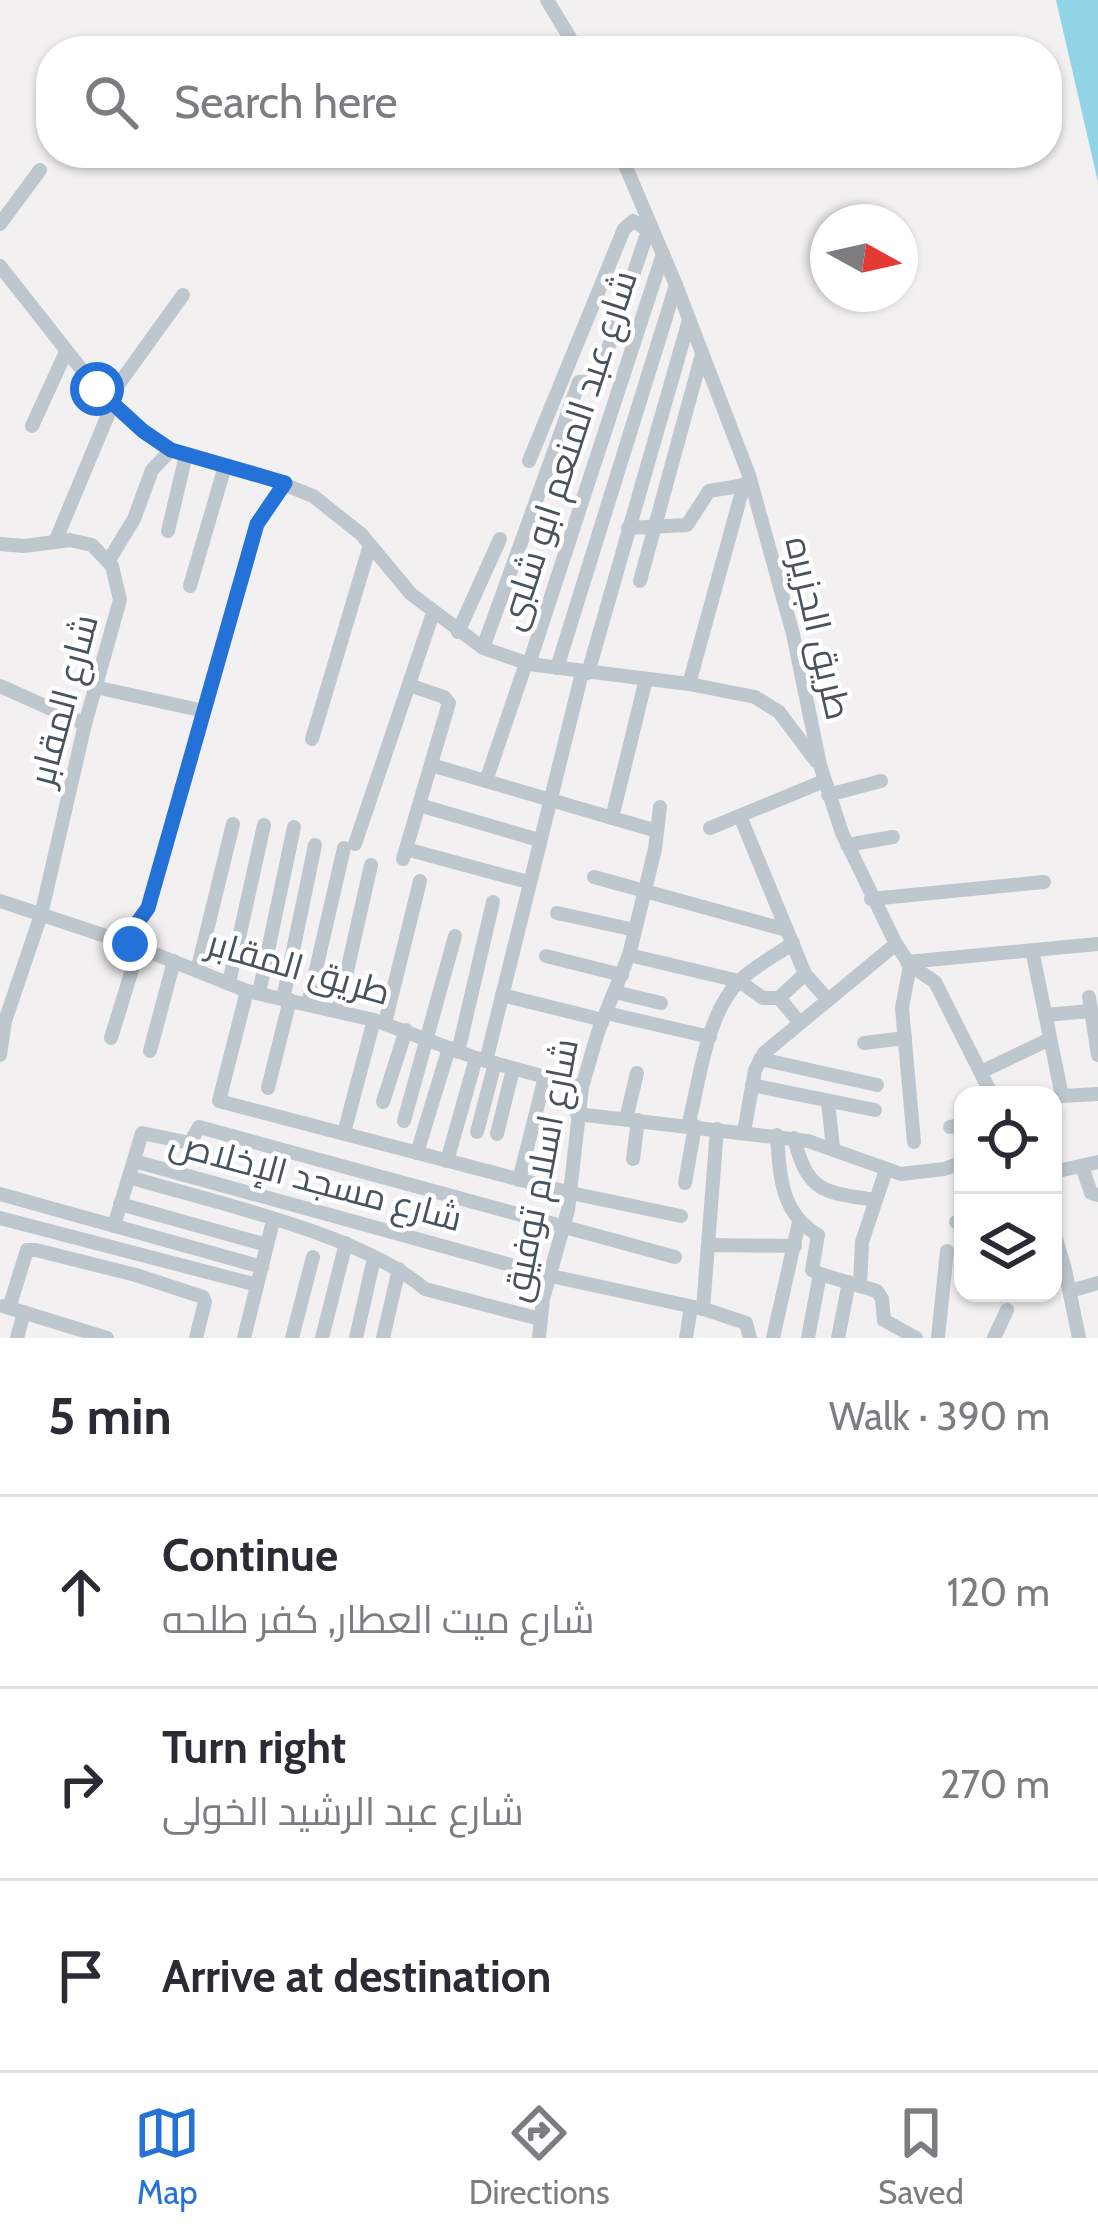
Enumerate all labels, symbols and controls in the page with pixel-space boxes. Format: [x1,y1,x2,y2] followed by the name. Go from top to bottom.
[36,36,1062,168] search box
[78,69,144,135] icon: search
[174,75,398,129] text: Search here
[810,204,918,312] north arrow
[488,265,649,636] street label: شارع عبد المنعم ابو شلبى
[70,362,124,416] route start
[776,532,861,724] street label: طريق الجزيره
[18,609,110,793] street label: شارع المقابر
[103,917,157,971] route end
[200,919,396,1015] street label: طريق المقابر
[493,1035,590,1306] street label: شارع اسلام توفيق
[954,1086,1062,1302] map controls
[954,1086,1062,1194] button: locate
[164,1120,467,1243] street label: شارع مسجد الإخلاص
[954,1194,1062,1302] button: layers
[48,1385,172,1447] text: 5 min
[829,1392,1050,1440] text: Walk · 390 m
[162,1528,338,1582] text: Continue
[48,1559,114,1625] icon: ahead
[947,1568,1050,1616] text: 120 m
[162,1595,594,1643] text: شارع ميت العطار, كفر طلحه
[162,1720,346,1774] text: Turn right
[48,1751,114,1817] icon: right
[940,1760,1050,1808] text: 270 m
[162,1787,524,1835] text: شارع عبد الرشيد الخولى
[48,1943,114,2009] icon: arrive
[162,1949,551,2003] text: Arrive at destination
[134,2100,200,2212] tab: Map
[469,2100,610,2212] tab: Directions
[878,2100,964,2212] tab: Saved

